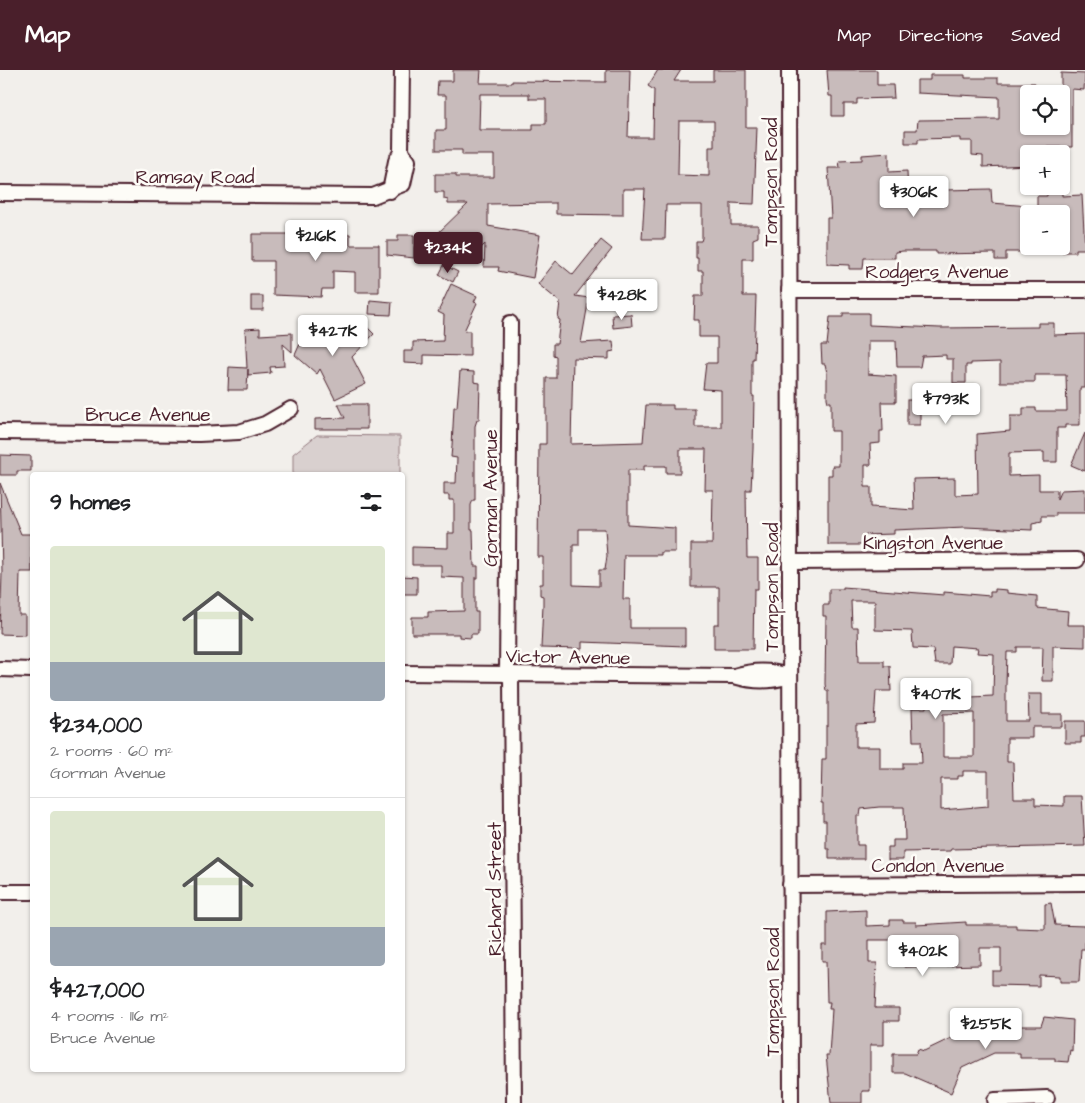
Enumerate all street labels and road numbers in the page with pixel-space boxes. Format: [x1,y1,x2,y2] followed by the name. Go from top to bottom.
[758,117,785,246] street label: Tompson Road
[136,164,255,192] street label: Ramsay Road
[865,259,1009,287] street label: Rodgers Avenue
[85,402,211,429] street label: Bruce Avenue
[478,429,505,567] street label: Gorman Avenue
[759,522,786,651] street label: Tompson Road
[863,530,1003,558] street label: Kingston Avenue
[505,643,631,672] street label: Victor Avenue
[482,822,509,956] street label: Richard Street
[872,853,1004,880] street label: Condon Avenue
[760,927,787,1056] street label: Tompson Road

